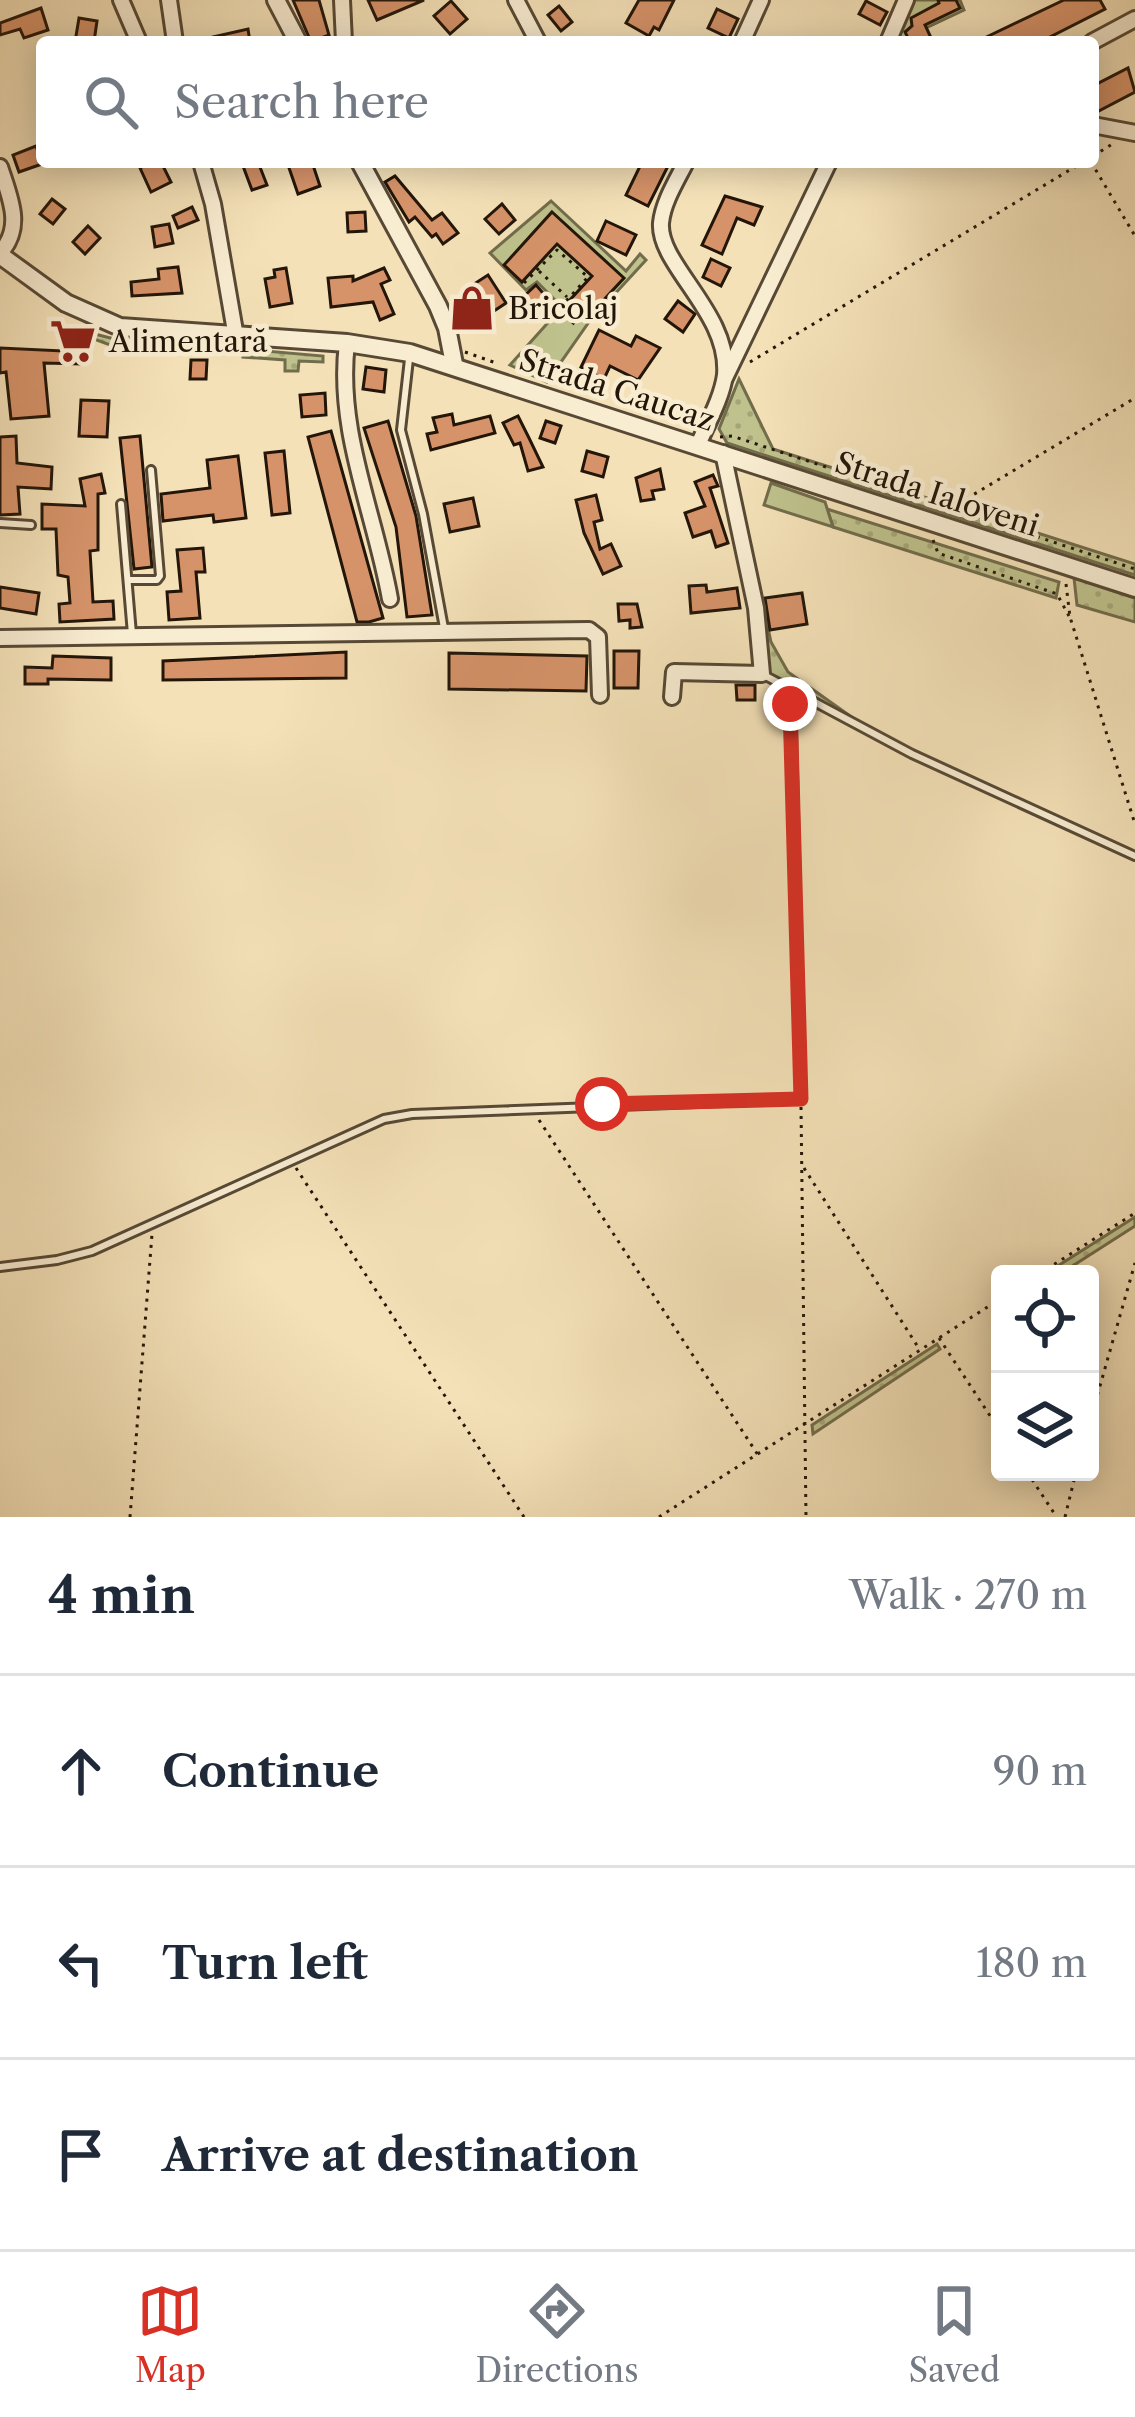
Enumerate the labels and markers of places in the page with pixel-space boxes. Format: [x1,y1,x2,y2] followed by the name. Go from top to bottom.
[447,283,497,333] shop icon: Bricolaj
[508,290,618,327] place label: Bricolaj
[48,316,98,366] supermarket icon: Alimentară
[108,323,268,360] place label: Alimentară

